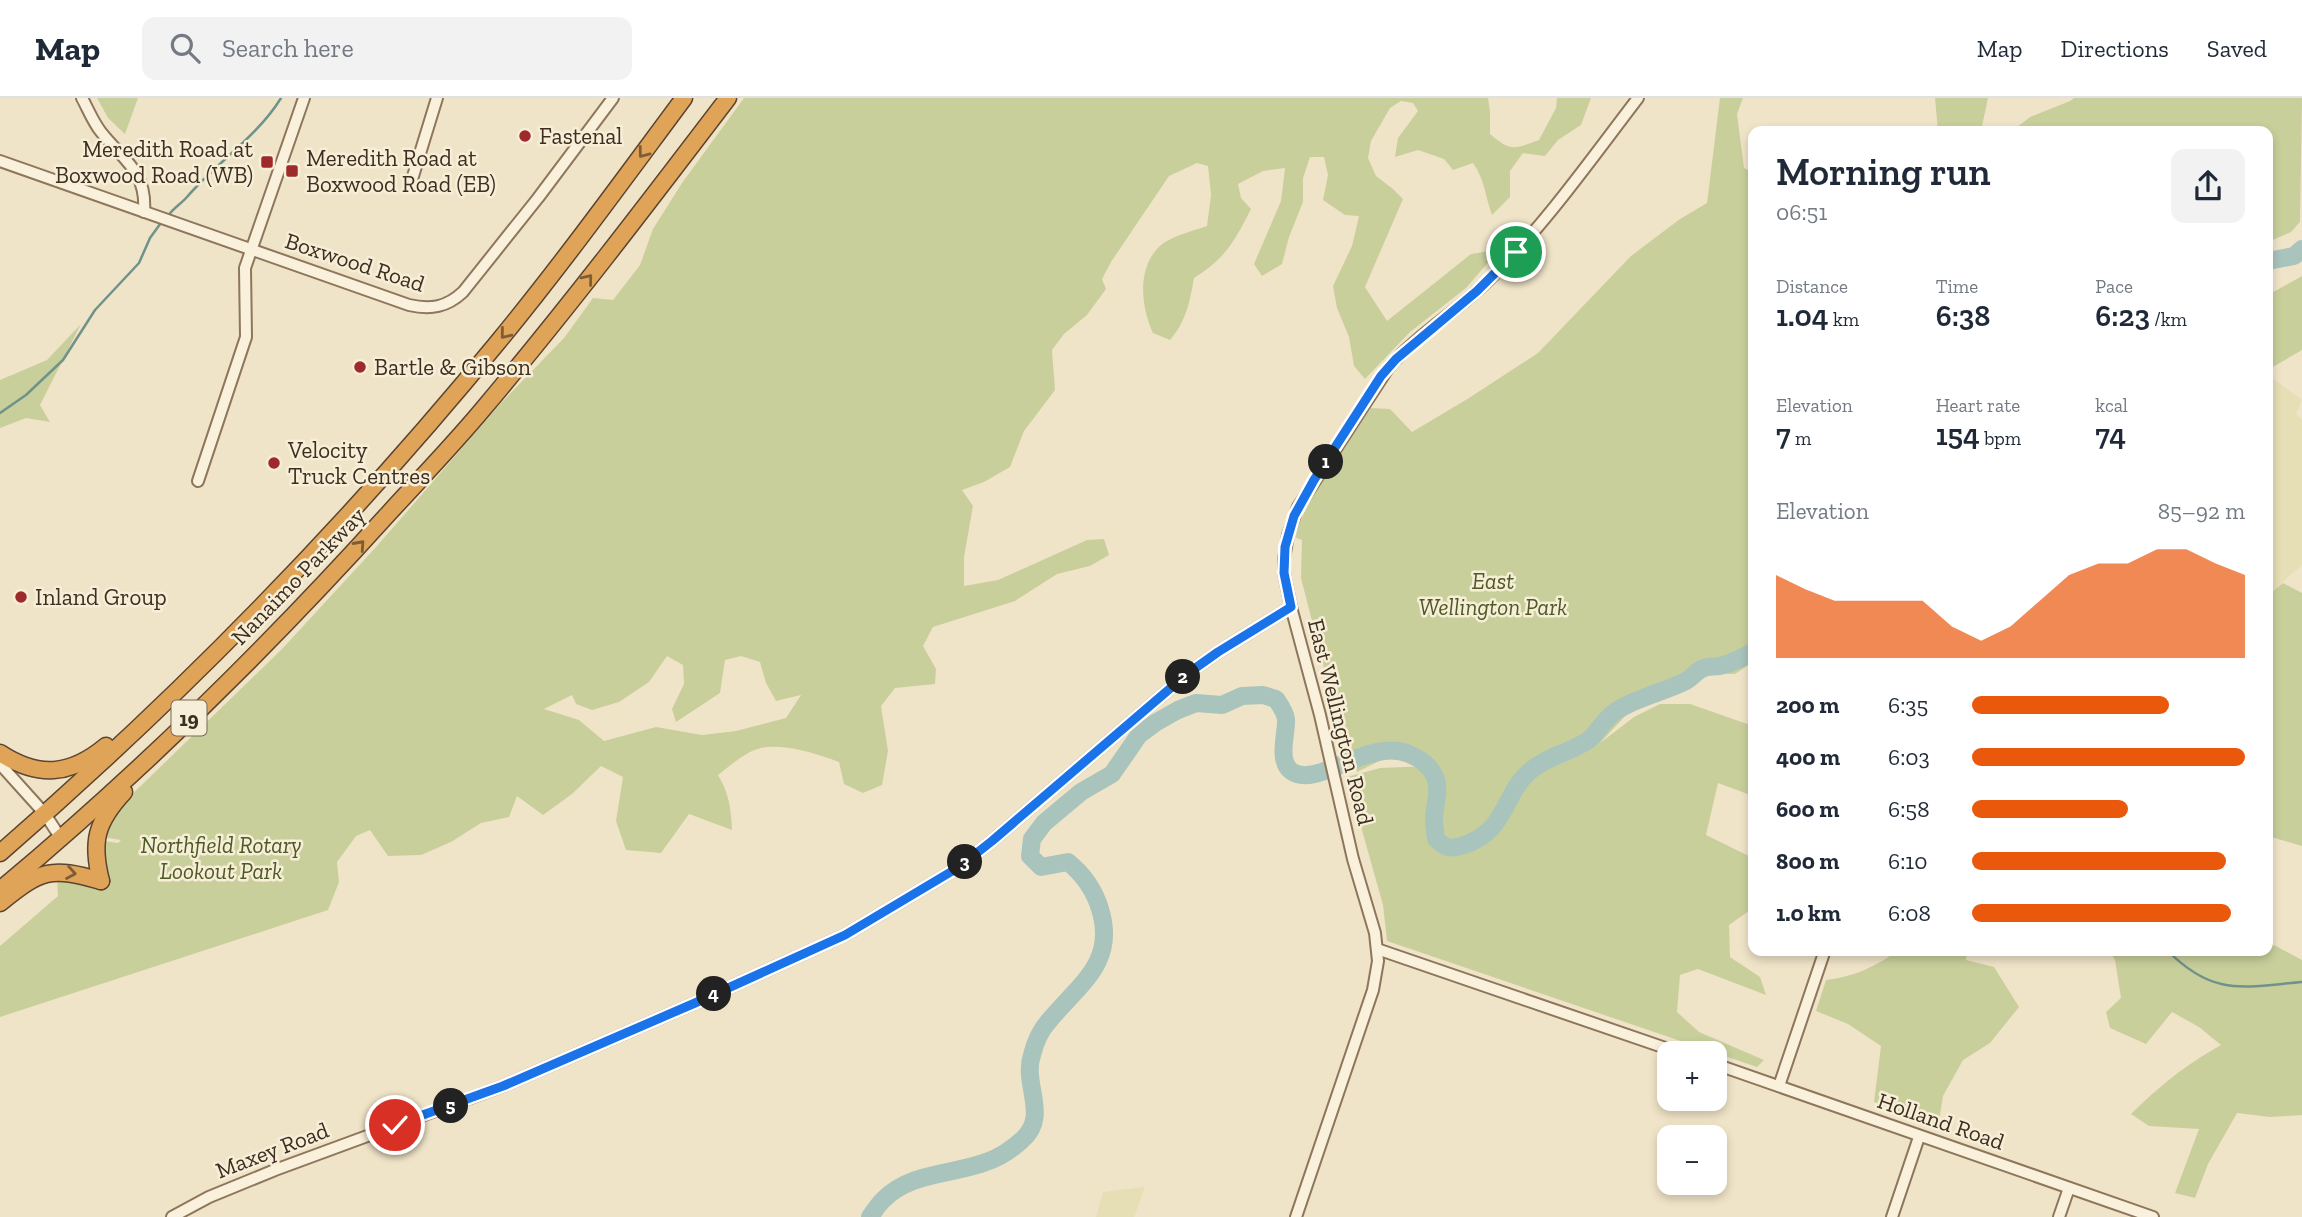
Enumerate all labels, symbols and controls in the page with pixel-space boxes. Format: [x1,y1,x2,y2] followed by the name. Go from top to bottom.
[142,17,632,80] search box
[35,29,100,68] text: Map
[166,29,204,67] icon: search
[222,32,354,64] text: Search here
[1977,34,2023,63] text: Map
[2061,34,2169,63] text: Directions
[2207,34,2267,63] text: Saved
[539,122,622,150] place label: Fastenal
[517,128,533,144] marker: Fastenal
[55,135,253,189] place label: Meredith Road at Boxwood Road (WB)
[306,144,496,198] place label: Meredith Road at Boxwood Road (EB)
[639,145,651,158] one-way arrow
[1776,149,1991,195] text: Morning run
[2171,149,2245,223] button: share
[259,154,275,170] marker: Meredith Road at Boxwood Road (WB)
[284,163,300,179] marker: Meredith Road at Boxwood Road (EB)
[1776,198,1827,226] text: 06:51
[1486,222,1546,282] pin
[282,226,429,298] street label: Boxwood Road
[1497,233,1535,271] icon: arrive
[580,275,592,288] one-way arrow
[1776,275,1848,298] text: Distance
[1936,275,1978,298] text: Time
[2095,275,2133,298] text: Pace
[1776,298,1829,334] text: 1.04
[1936,298,1991,334] text: 6:38
[2095,298,2150,334] text: 6:23
[1829,308,1859,331] text: km
[2150,308,2187,331] text: /km
[500,326,513,338] one-way arrow
[374,353,531,381] place label: Bartle & Gibson
[352,359,368,375] marker: Bartle & Gibson
[1776,394,1853,417] text: Elevation
[1936,394,2020,417] text: Heart rate
[2095,394,2128,417] text: kcal
[1776,417,1791,453] text: 7
[1936,417,1980,453] text: 154
[2095,417,2126,453] text: 74
[1791,427,1811,450] text: m
[1980,427,2021,450] text: bpm
[287,436,430,490] place label: Velocity Truck Centres
[1308,444,1344,480] pin: 1
[1322,450,1329,473] text: 1
[266,455,282,471] marker: Velocity Truck Centres
[1776,497,1869,525] text: Elevation
[2158,497,2245,525] text: 85–92 m
[225,501,371,651] street label: Nanaimo Parkway
[352,540,364,553] one-way arrow
[1419,567,1567,621] park label: East Wellington Park
[35,583,167,611] place label: Inland Group
[13,589,29,605] marker: Inland Group
[1302,616,1380,828] street label: East Wellington Road
[1166,660,1200,694] pin: 2
[1177,665,1188,688] text: 2
[1776,691,1839,719] text: 200 m
[1888,691,1928,719] text: 6:35
[172,700,206,736] road number: 19
[1776,743,1840,771] text: 400 m
[1888,743,1930,771] text: 6:03
[1776,795,1839,823] text: 600 m
[1888,795,1930,823] text: 6:58
[140,831,302,885] park label: Northfield Rotary Lookout Park
[948,844,982,880] pin: 3
[1776,847,1839,875] text: 800 m
[1888,847,1927,875] text: 6:10
[959,850,970,873] text: 3
[65,865,77,880] one-way arrow
[1776,899,1841,927] text: 1.0 km
[1888,899,1931,927] text: 6:08
[696,976,732,1012] pin: 4
[708,982,719,1005] text: 4
[1657,1041,1727,1195] map controls
[1657,1041,1727,1111] button: +
[1874,1086,2009,1156] street label: Holland Road
[434,1088,468,1124] pin: 5
[446,1094,455,1117] text: 5
[365,1095,425,1155] pin
[376,1106,414,1144] icon: check
[211,1115,333,1184] street label: Maxey Road
[1657,1125,1727,1195] button: −

